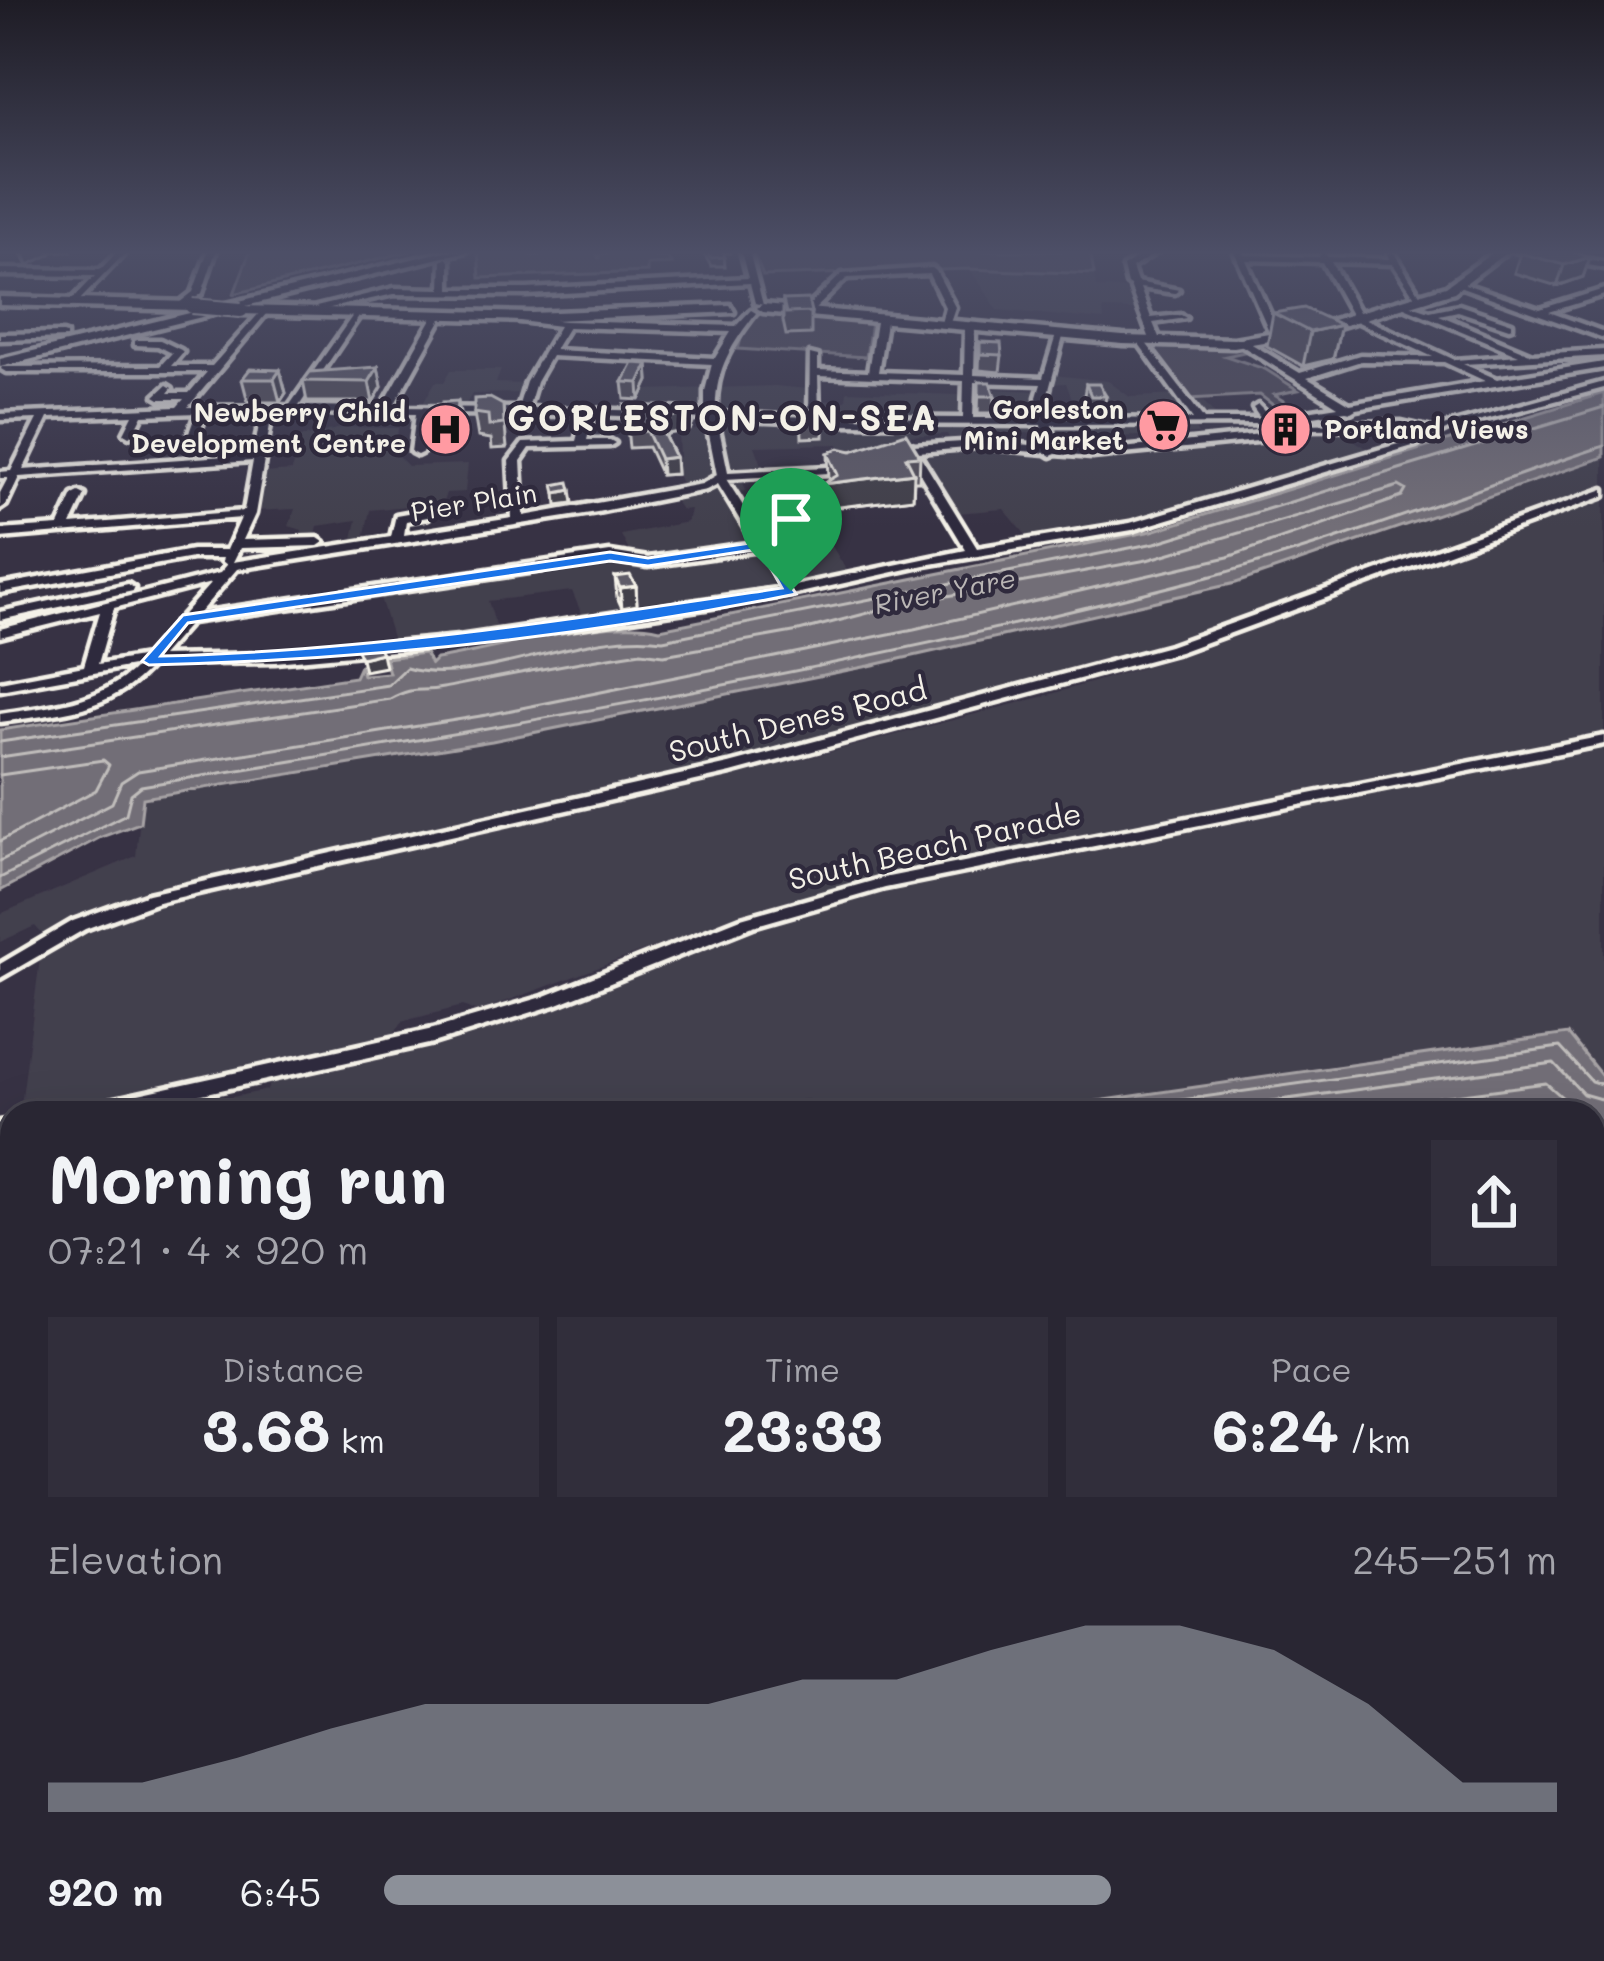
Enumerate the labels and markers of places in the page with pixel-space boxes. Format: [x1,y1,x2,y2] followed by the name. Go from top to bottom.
[964,391,1124,457] place label: Gorleston Mini Market
[131,394,406,460] place label: Newberry Child Development Centre
[1135,398,1191,454] supermarket icon: Gorleston Mini Market
[417,401,473,457] hospital icon: Newberry Child Development Centre
[1257,402,1313,458] building icon: Portland Views
[1324,411,1529,446] place label: Portland Views
[740,468,842,591] pin

